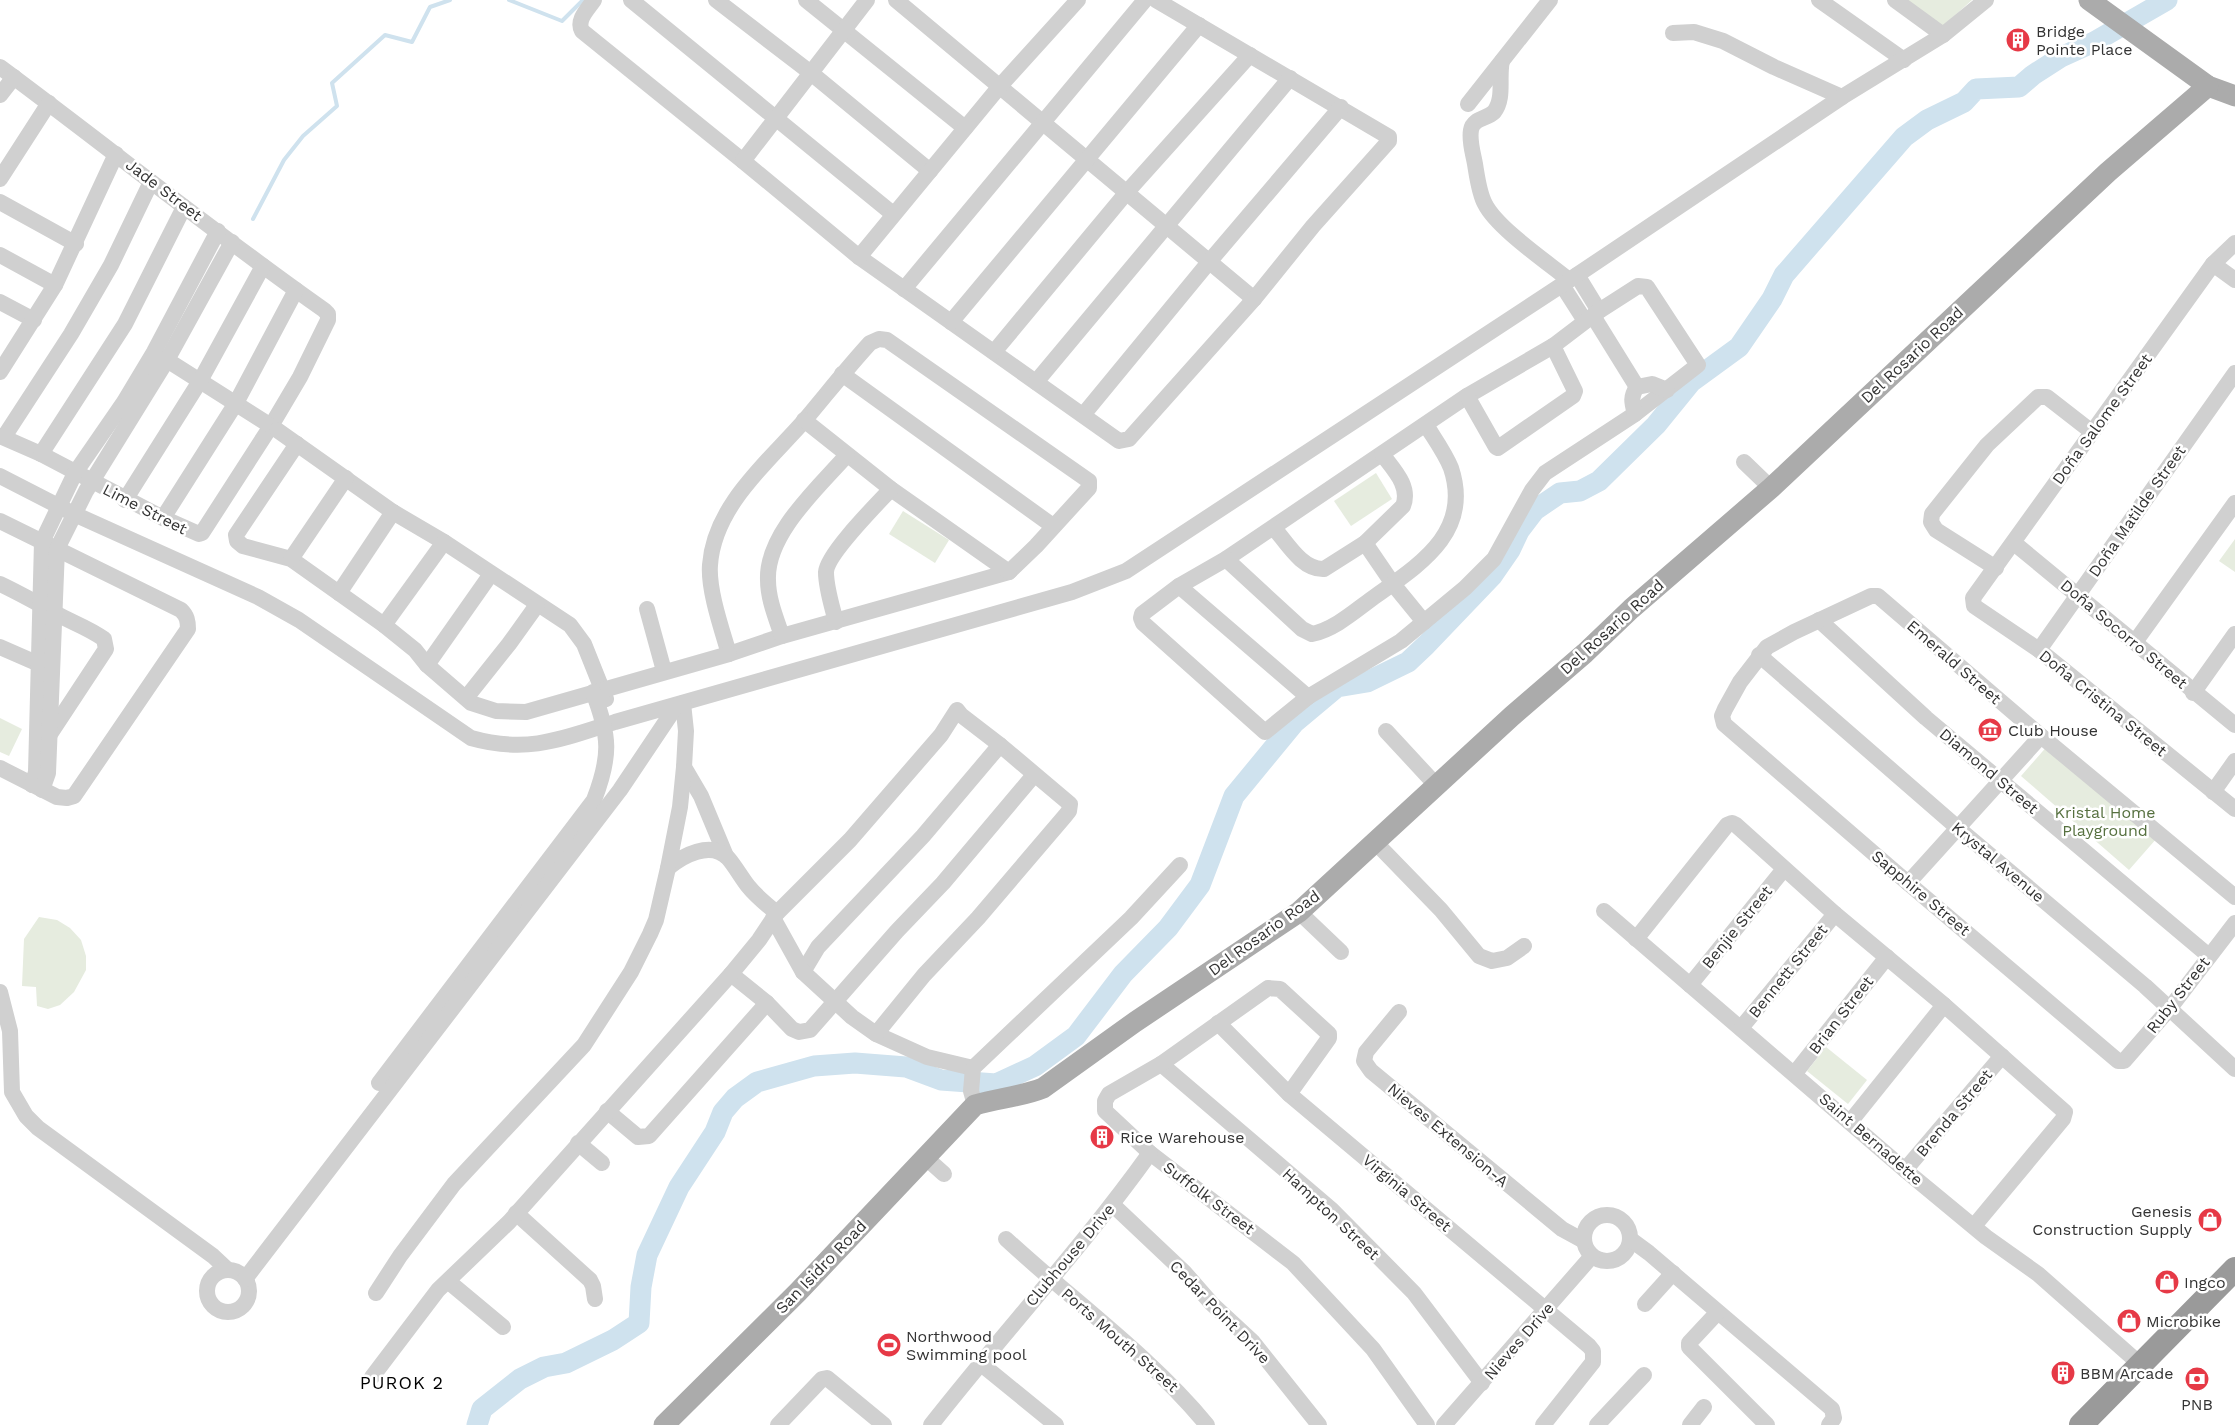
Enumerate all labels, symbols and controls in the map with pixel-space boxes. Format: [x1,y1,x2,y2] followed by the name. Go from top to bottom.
[2036,22,2133,59] place label: Bridge Pointe Place
[2005,27,2031,53] building icon: Bridge Pointe Place
[122,155,206,225] street label: Jade Street
[1857,303,1967,407] street label: Del Rosario Road
[2048,350,2156,488] street label: Doña Salome Street
[2084,441,2190,580] street label: Doña Matilde Street
[100,480,191,538] street label: Lime Street
[1556,575,1668,679] street label: Del Rosario Road
[2057,575,2191,693] street label: Doña Socorro Street
[1903,616,2005,708] street label: Emerald Street
[2035,646,2171,760] street label: Doña Cristina Street
[1977,717,2003,743] museum icon: Club House
[2008,721,2098,740] place label: Club House
[1936,724,2043,818] street label: Diamond Street
[2055,803,2155,840] park label: Kristal Home Playground
[1948,818,2048,906] street label: Krystal Avenue
[1868,846,1974,940] street label: Sapphire Street
[1698,882,1776,972] street label: Benjie Street
[1205,886,1323,980] street label: Del Rosario Road
[1745,920,1832,1021] street label: Bennett Street
[2142,953,2214,1037] street label: Ruby Street
[1805,972,1878,1058] street label: Brian Street
[1912,1065,1996,1161] street label: Brenda Street
[1384,1079,1513,1191] street label: Nieves Extension-A
[1815,1089,1927,1189] street label: Saint Bernadette
[1089,1124,1115,1150] building icon: Rice Warehouse
[1120,1128,1244,1147] place label: Rice Warehouse
[1359,1150,1455,1236] street label: Virginia Street
[1160,1158,1259,1239] street label: Suffolk Street
[1279,1164,1384,1264] street label: Hampton Street
[1022,1200,1118,1310] street label: Clubhouse Drive
[2032,1202,2193,1239] place label: Genesis Construction Supply
[2197,1207,2223,1233] shop icon: Genesis Construction Supply
[772,1216,870,1318] street label: San Isidro Road
[1166,1256,1274,1368] street label: Cedar Point Drive
[2154,1269,2180,1295] shop icon: Ingco
[2184,1273,2226,1292] place label: Ingco
[1058,1284,1183,1396] street label: Ports Mouth Street
[1480,1298,1558,1384] street label: Nieves Drive
[2116,1308,2142,1334] shop icon: Microbike
[2146,1312,2221,1331] place label: Microbike
[906,1327,1027,1364] place label: Northwood Swimming pool
[876,1332,902,1358] sports icon: Northwood Swimming pool
[2050,1360,2076,1386] building icon: BBM Arcade
[2080,1364,2174,1383] place label: BBM Arcade
[2184,1366,2210,1392] bank icon: PNB
[360,1372,444,1393] district label: PUROK 2
[2181,1395,2213,1414] place label: PNB

